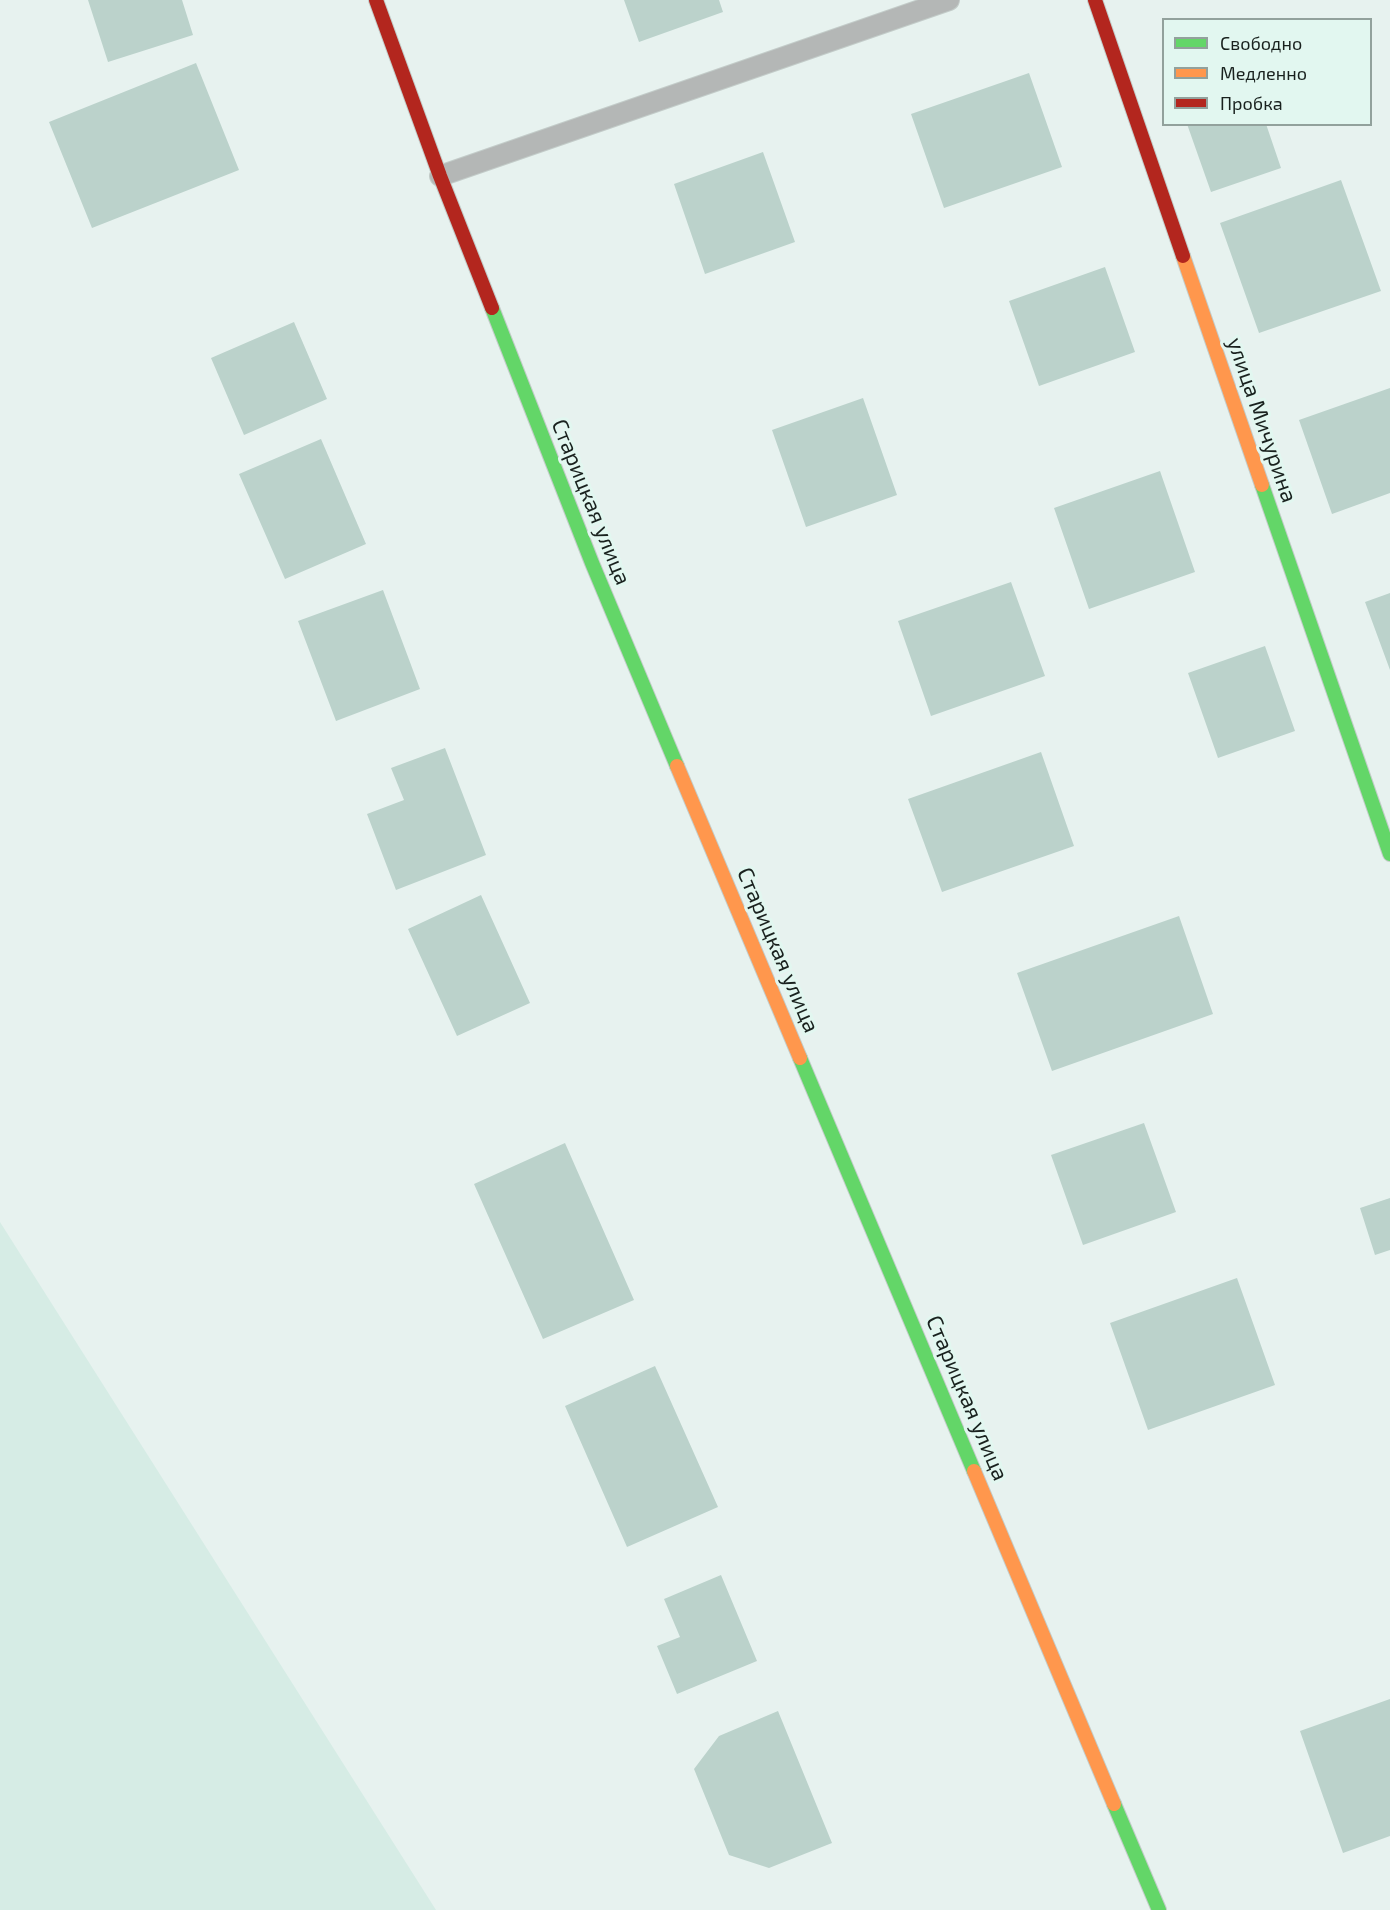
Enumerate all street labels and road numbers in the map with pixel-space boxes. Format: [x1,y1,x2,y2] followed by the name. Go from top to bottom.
[1221,334,1303,506] street label: улица Мичурина
[546,415,636,589] street label: Старицкая улица
[731,864,825,1036] street label: Старицкая улица
[920,1312,1014,1484] street label: Старицкая улица

